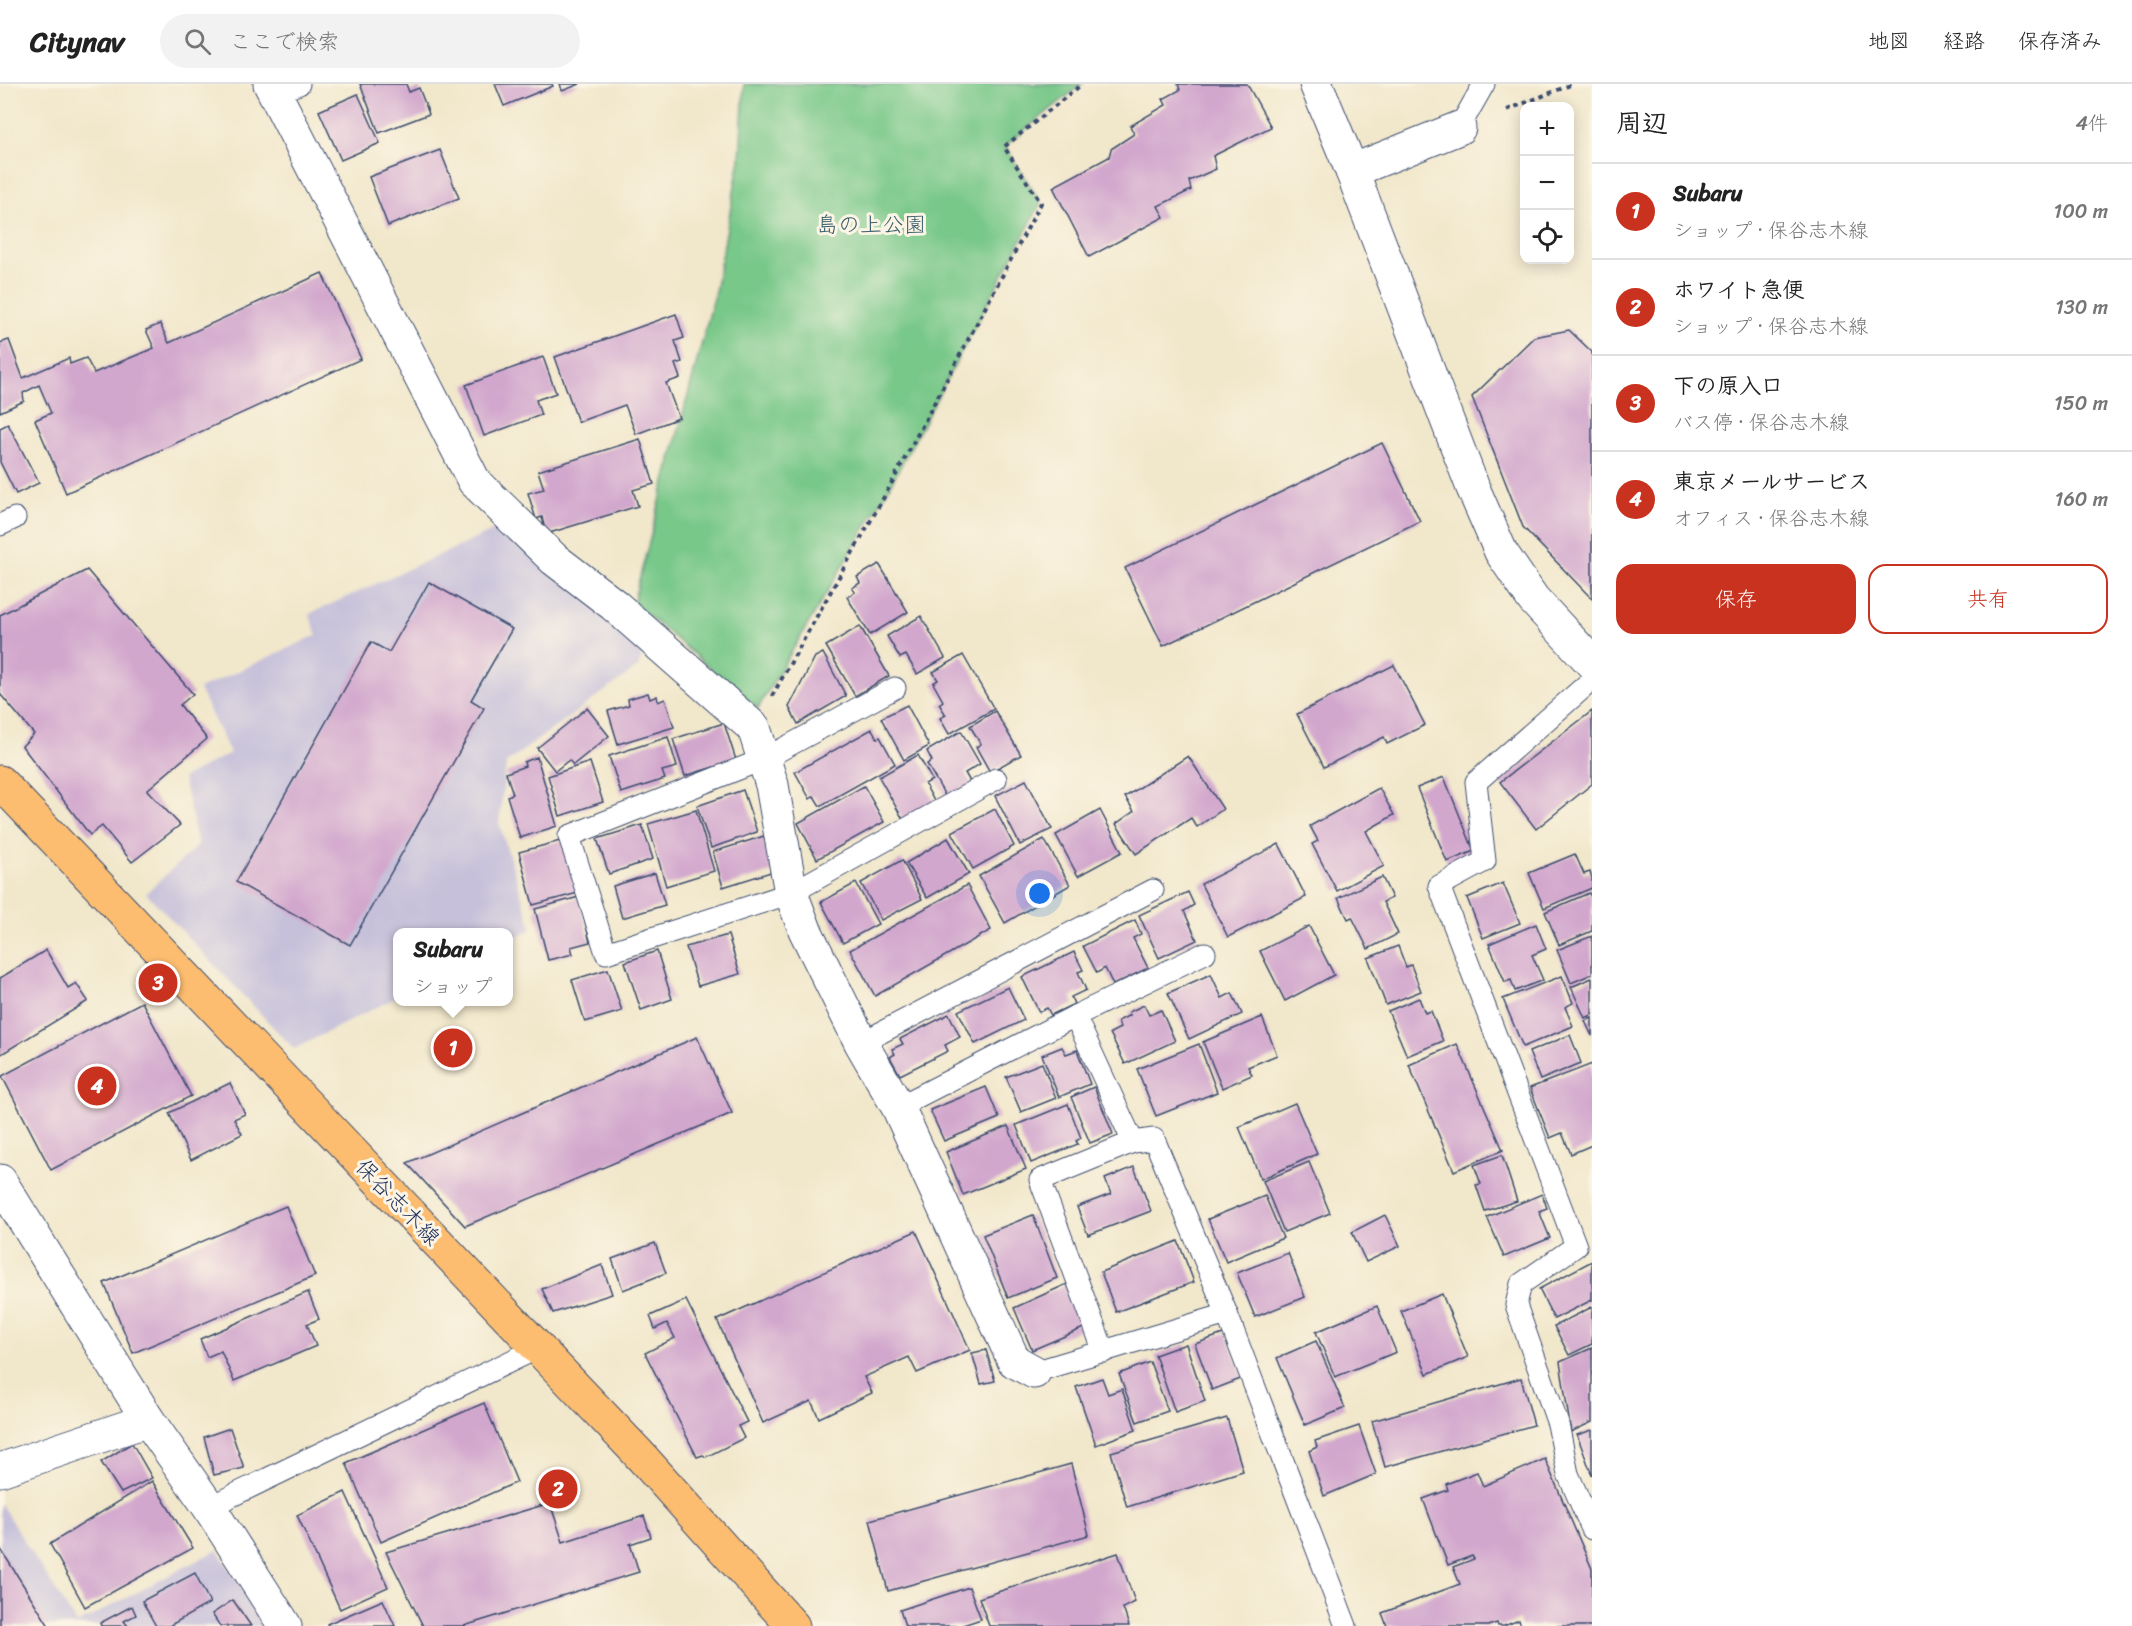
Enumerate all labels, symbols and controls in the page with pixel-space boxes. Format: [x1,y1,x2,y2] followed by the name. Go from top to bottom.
[160,14,580,68] search box
[30,17,124,66] text: Citynav
[229,22,339,61] text: ここで検索
[1868,22,1910,60] text: 地図
[1943,22,1985,60] text: 経路
[2018,22,2102,60] text: 保存済み
[181,25,214,58] icon: search
[1616,100,1668,146] text: 周辺
[1520,102,1574,264] map controls
[1520,102,1574,156] button: +
[2076,106,2108,141] text: 4件
[1520,156,1574,210] button: −
[1673,174,1743,213] text: Subaru
[1631,194,1640,229] text: 1
[2054,194,2108,229] text: 100 m
[816,205,926,244] park label: 島の上公園
[1520,210,1574,264] button: locate
[1673,213,1868,248] text: ショップ · 保谷志木線
[1673,270,1805,309] text: ホワイト急便
[1630,290,1641,325] text: 2
[2055,290,2108,325] text: 130 m
[1673,309,1868,344] text: ショップ · 保谷志木線
[1673,366,1783,405] text: 下の原入口
[1630,386,1641,421] text: 3
[2054,386,2108,421] text: 150 m
[1673,405,1849,440] text: バス停 · 保谷志木線
[1673,462,1870,501] text: 東京メールサービス
[1629,482,1642,517] text: 4
[2055,482,2108,517] text: 160 m
[1673,501,1869,536] text: オフィス · 保谷志木線
[1616,564,1856,634] button: 保存
[1868,564,2108,634] button: 共有
[1025,879,1054,908] your location
[393,928,513,1006] popup
[413,930,483,969] text: Subaru
[138,960,178,1006] pin: 3
[413,969,493,1004] text: ショップ
[434,1026,472,1070] pin: 1
[78,1064,116,1108] pin: 4
[346,1149,450,1255] street label: 保谷志木線
[538,1466,578,1512] pin: 2

